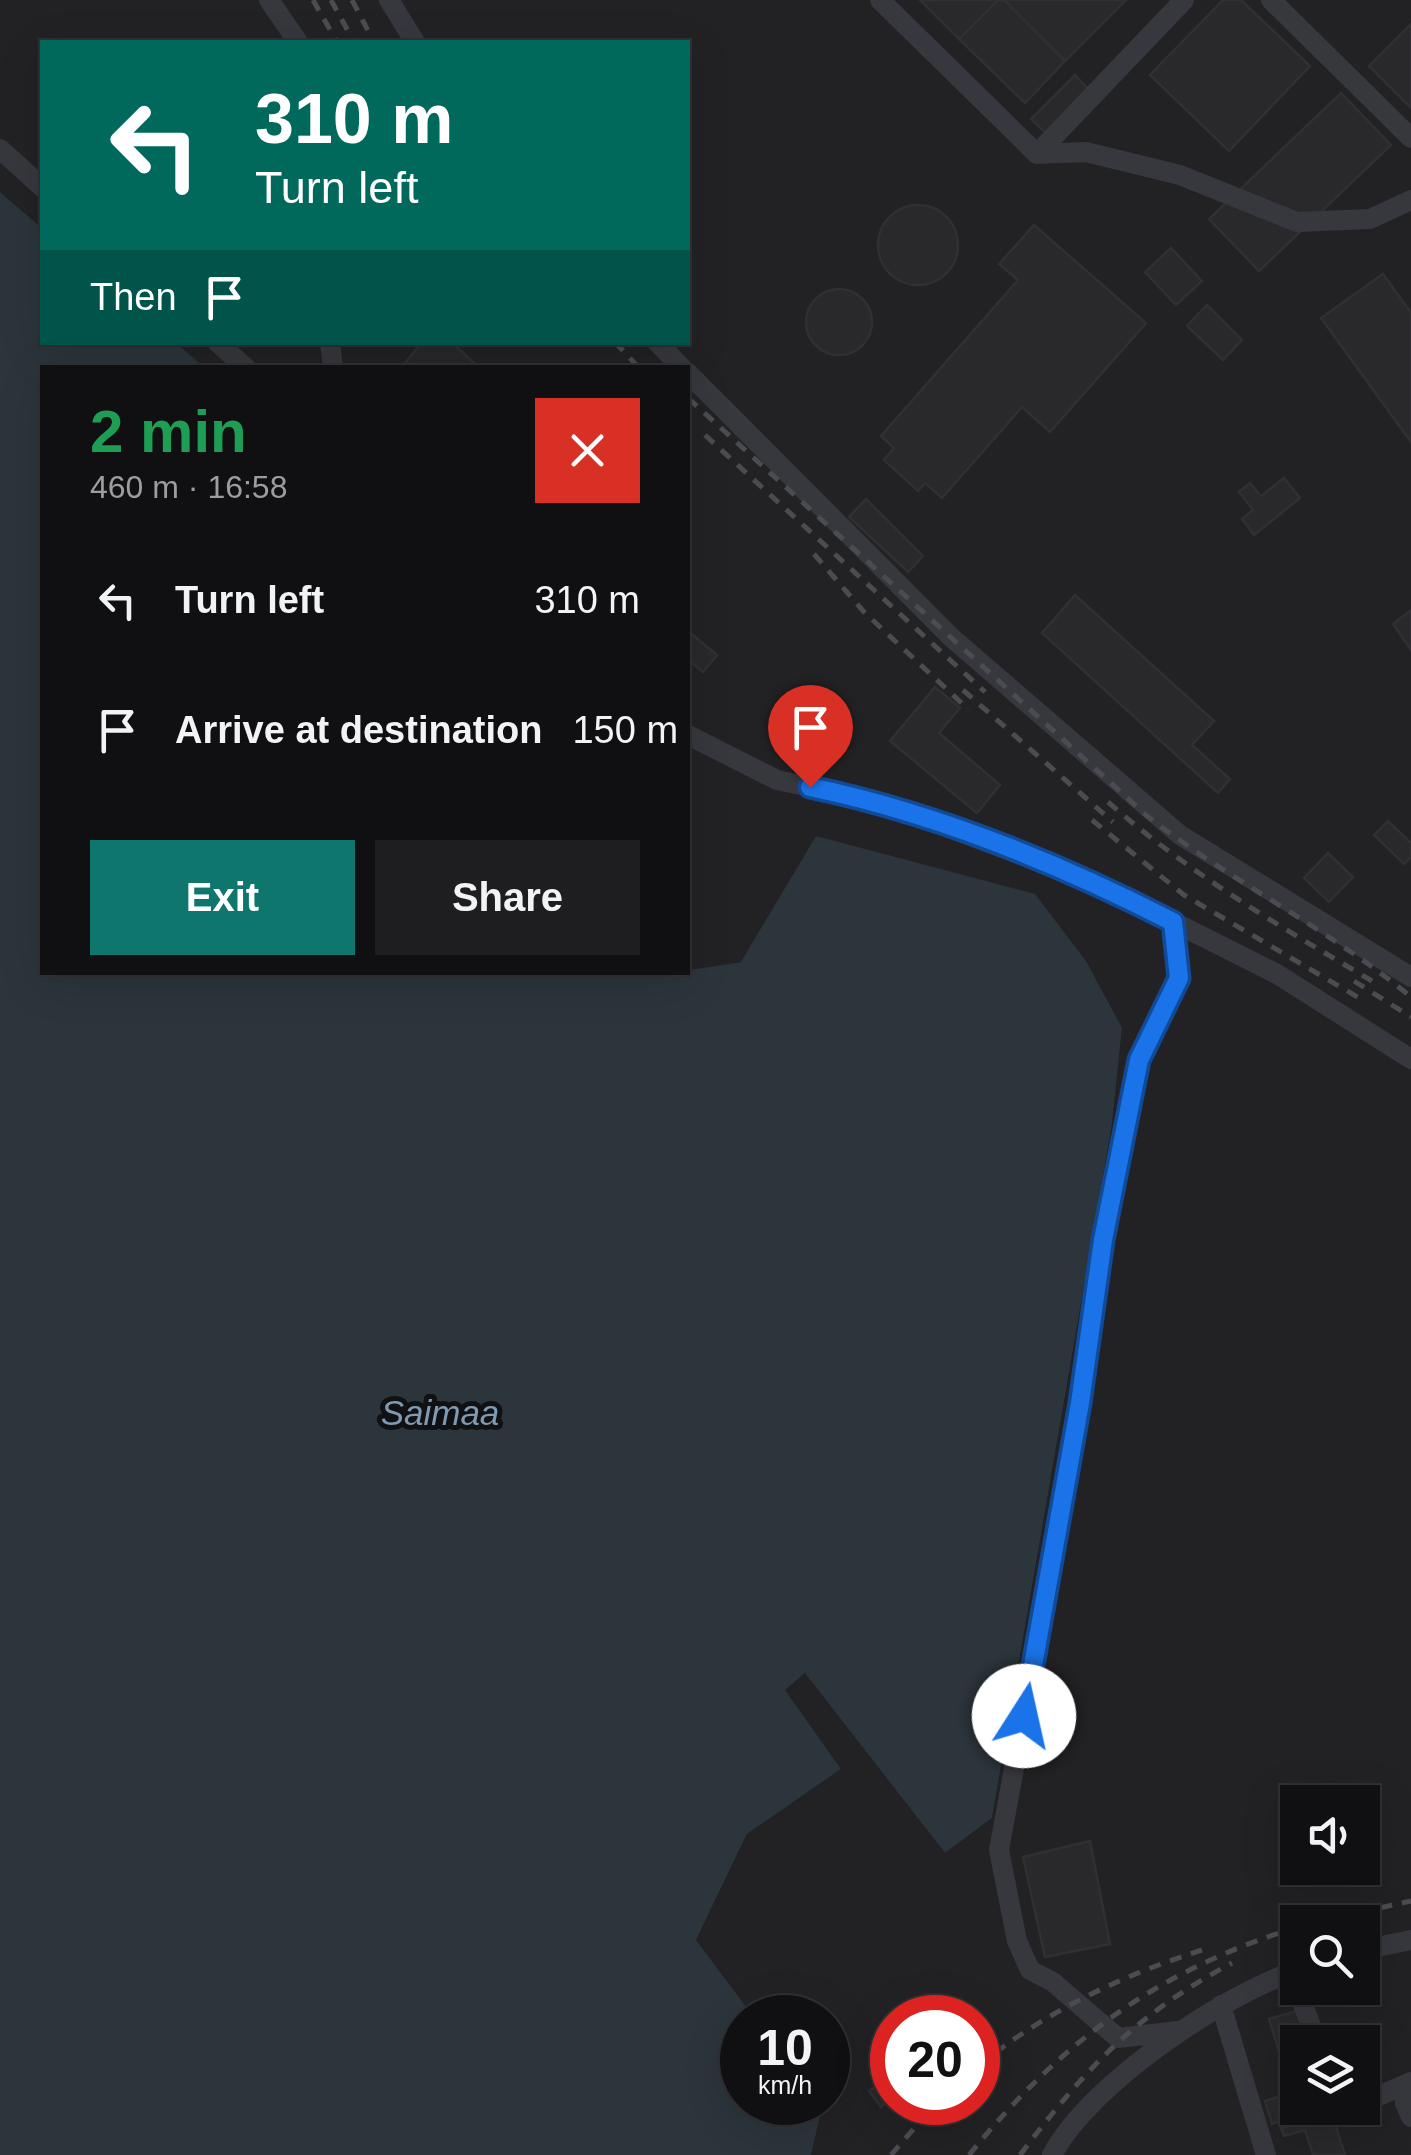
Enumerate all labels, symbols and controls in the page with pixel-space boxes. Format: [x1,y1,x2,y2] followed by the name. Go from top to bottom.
[90,80,220,210] icon: left
[255,80,453,158] text: 310 m
[255,162,418,213] text: Turn left
[197,270,252,325] icon: arrive
[90,276,177,318] text: Then
[90,398,247,465] text: 2 min
[535,398,640,503] button: close
[90,469,287,505] text: 460 m · 16:58
[90,573,145,628] icon: left
[175,579,324,621] text: Turn left
[534,579,640,621] text: 310 m
[768,685,853,788] pin
[783,700,838,755] icon: arrive
[90,703,145,758] icon: arrive
[175,709,542,751] text: Arrive at destination
[572,709,678,751] text: 150 m
[90,840,355,955] button: Exit
[375,840,640,955] button: Share
[381,1393,499,1432] water label: Saimaa
[972,1664,1076,1768] position arrow
[1280,1785,1380,2125] map controls
[1280,1785,1380,1885] button: sound
[1280,1905,1380,2005] button: search
[870,1995,1000,2125] speed limit sign: 20
[757,2020,813,2076] text: 10
[1280,2025,1380,2125] button: layers
[758,2071,812,2099] text: km/h

